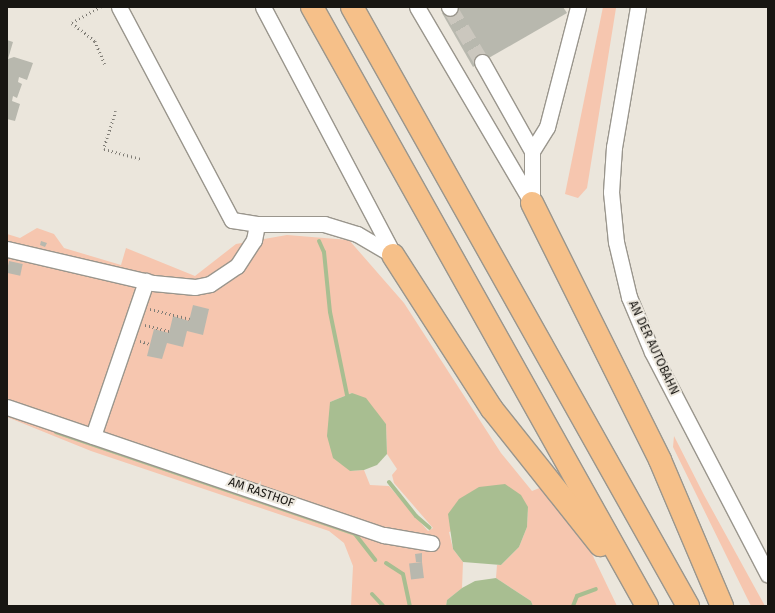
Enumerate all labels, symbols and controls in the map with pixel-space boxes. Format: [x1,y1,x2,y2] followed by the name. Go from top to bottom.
[625,299,681,397] street label: AN DER AUTOBAHN
[226,475,296,511] street label: AM RASTHOF

